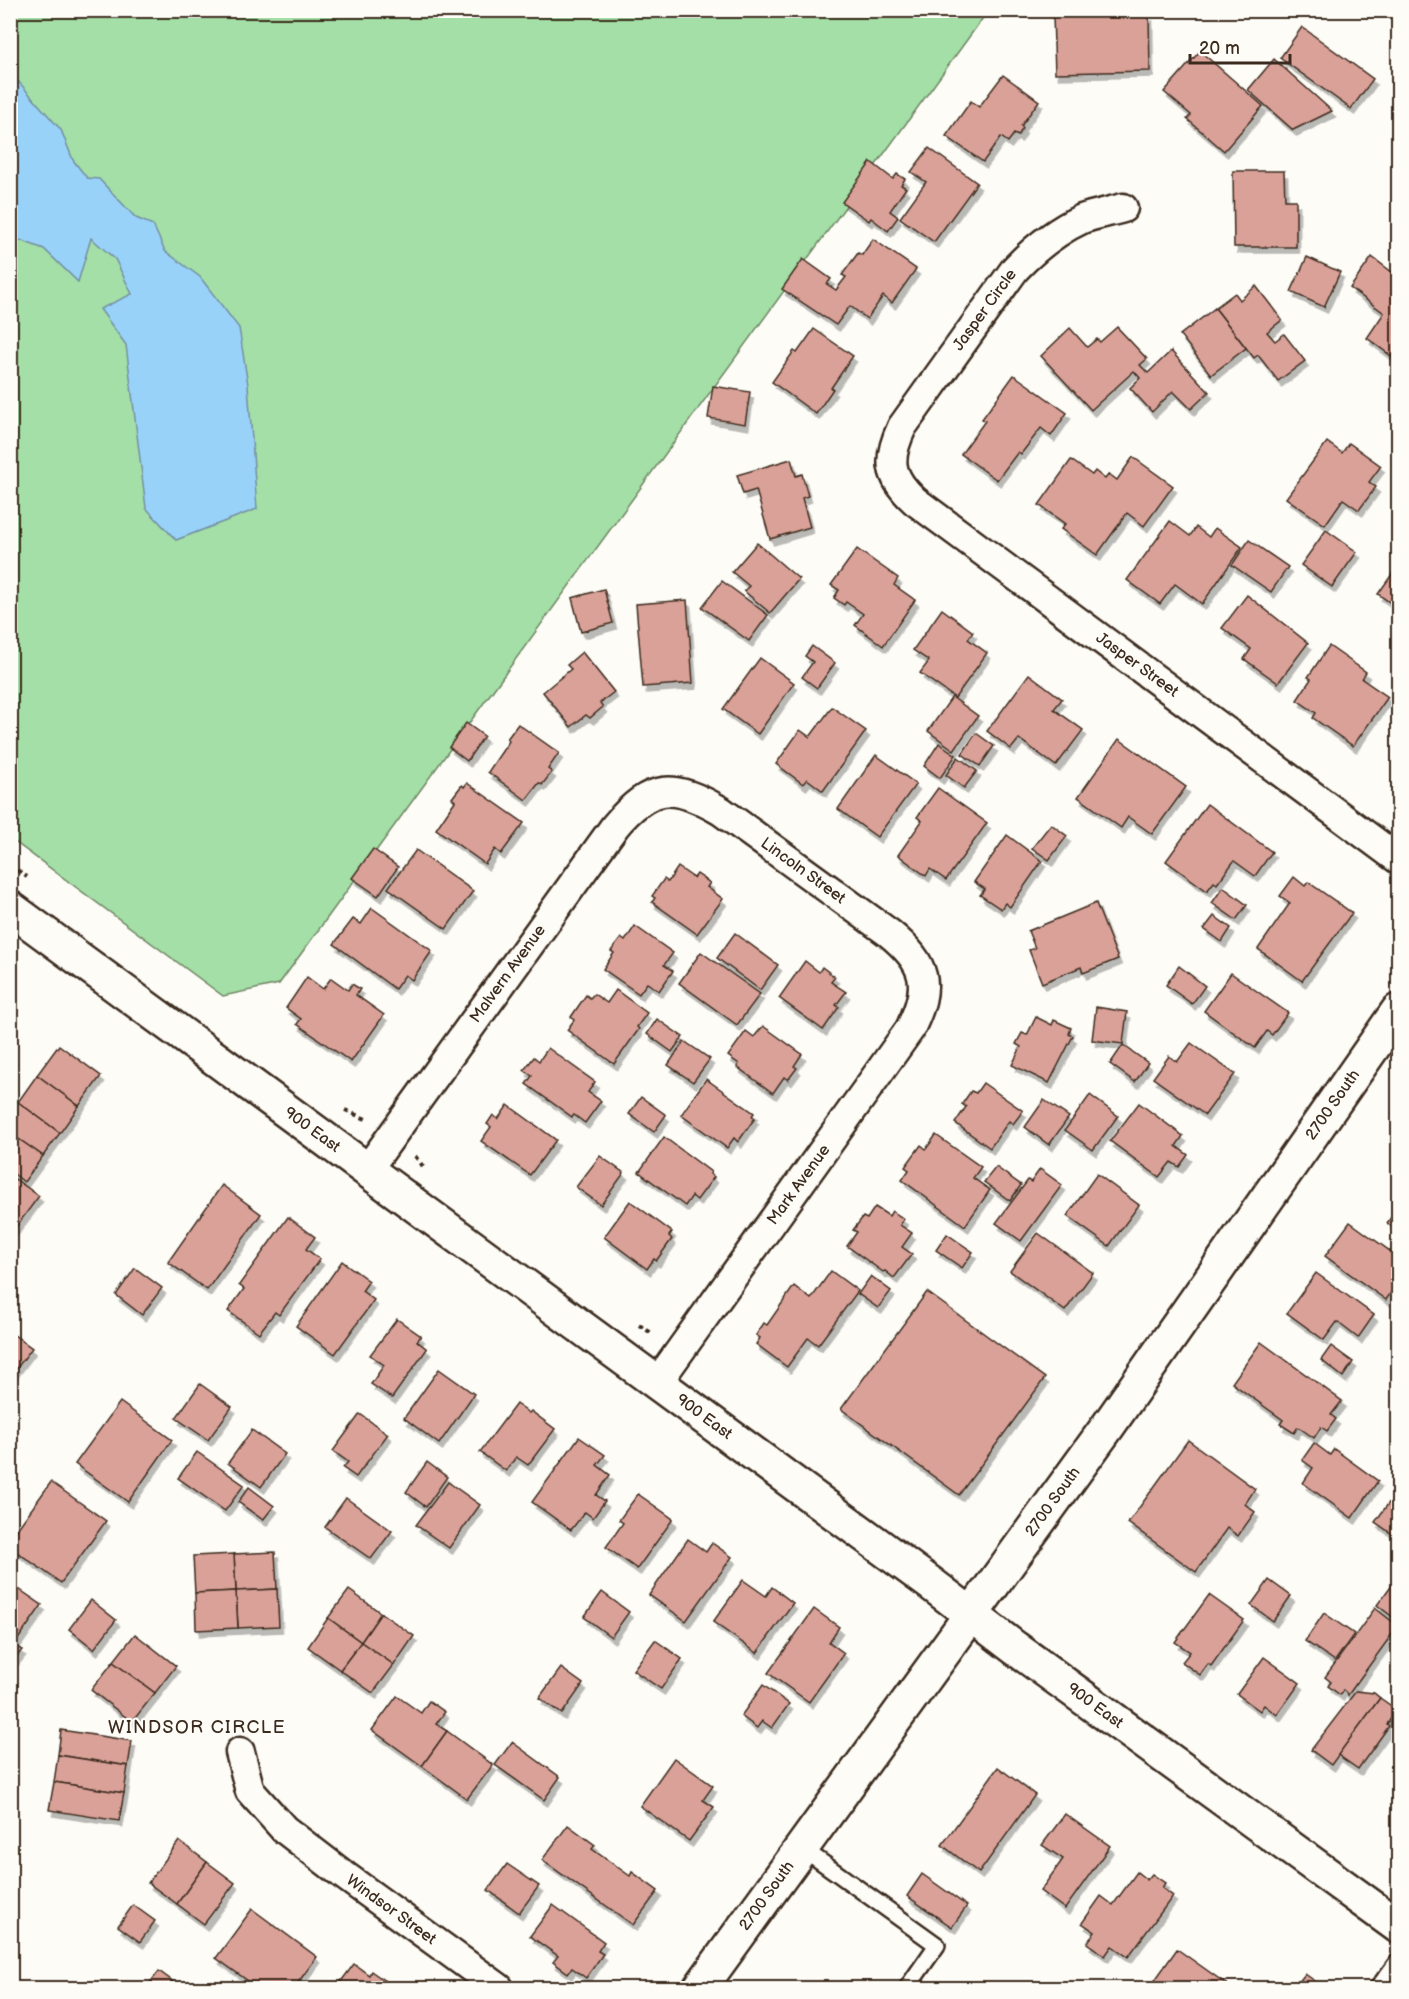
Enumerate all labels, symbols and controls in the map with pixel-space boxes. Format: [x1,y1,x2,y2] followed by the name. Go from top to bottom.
[1190,27,1290,65] scale bar
[1199,38,1240,59] text: 20 m
[949,265,1021,354] street label: Jasper Circle
[1092,629,1182,701] street label: Jasper Street
[757,834,849,908] street label: Lincoln Street
[466,921,550,1027] street label: Malvern Avenue
[1302,1066,1364,1144] street label: 2700 South
[280,1103,344,1157] street label: 900 East
[764,1141,835,1229] street label: Mark Avenue
[672,1390,736,1444] street label: 900 East
[1021,1463,1085,1541] street label: 2700 South
[1063,1679,1127,1733] street label: 900 East
[108,1717,286,1738] district label: WINDSOR CIRCLE
[735,1857,799,1935] street label: 2700 South
[342,1871,440,1949] street label: Windsor Street

